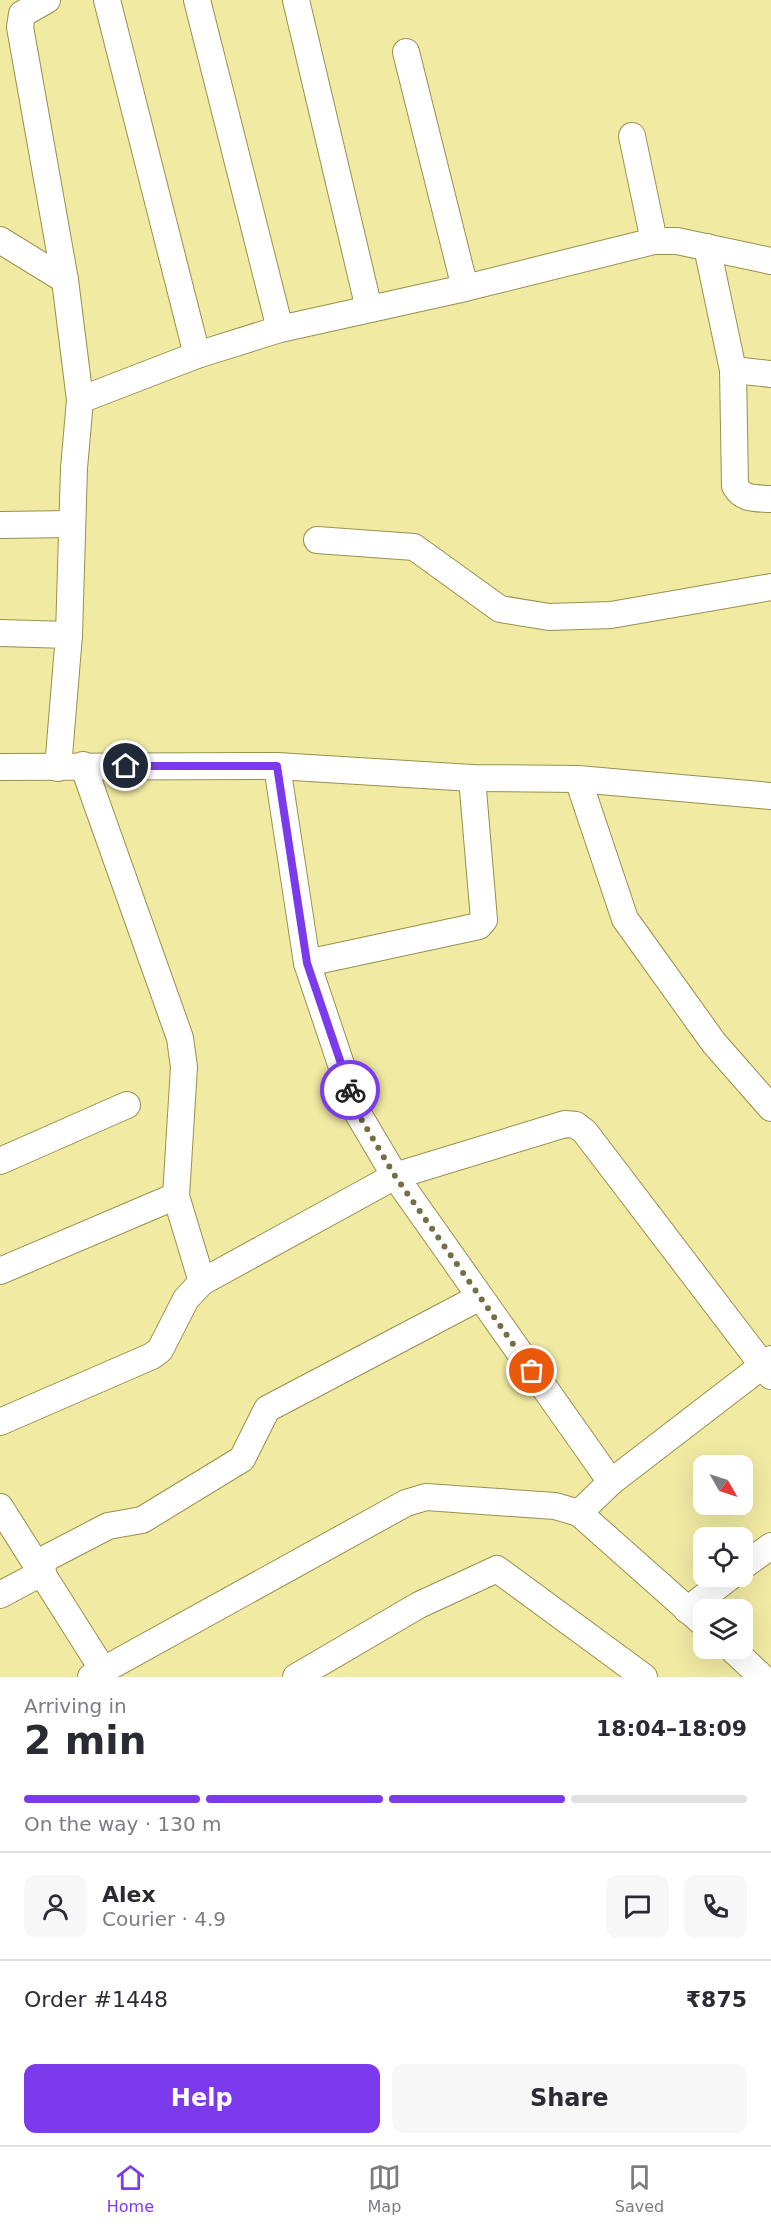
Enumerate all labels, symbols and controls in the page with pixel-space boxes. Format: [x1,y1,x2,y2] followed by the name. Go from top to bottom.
[100,740,151,791] pin
[109,749,142,782] icon: home
[320,1060,380,1120] courier
[334,1074,367,1107] icon: bike
[506,1345,557,1396] pin
[515,1354,548,1387] icon: bag
[693,1455,753,1515] north arrow
[693,1455,753,1659] map controls
[693,1527,753,1587] button: locate
[693,1599,753,1659] button: layers
[24,1694,127,1718] text: Arriving in
[596,1716,747,1741] text: 18:04–18:09
[24,1718,146,1763] text: 2 min
[24,1812,222,1836] text: On the way · 130 m
[24,1875,87,1938] button: person
[606,1875,669,1938] button: chat
[684,1875,747,1938] button: phone
[102,1882,156,1907] text: Alex
[102,1907,226,1931] text: Courier · 4.9
[24,1987,168,2012] text: Order #1448
[686,1987,747,2012] text: ₹875
[24,2064,380,2133] button: Help
[392,2064,747,2133] button: Share
[107,2161,154,2216] tab: Home
[368,2161,401,2216] tab: Map
[615,2161,664,2216] tab: Saved

